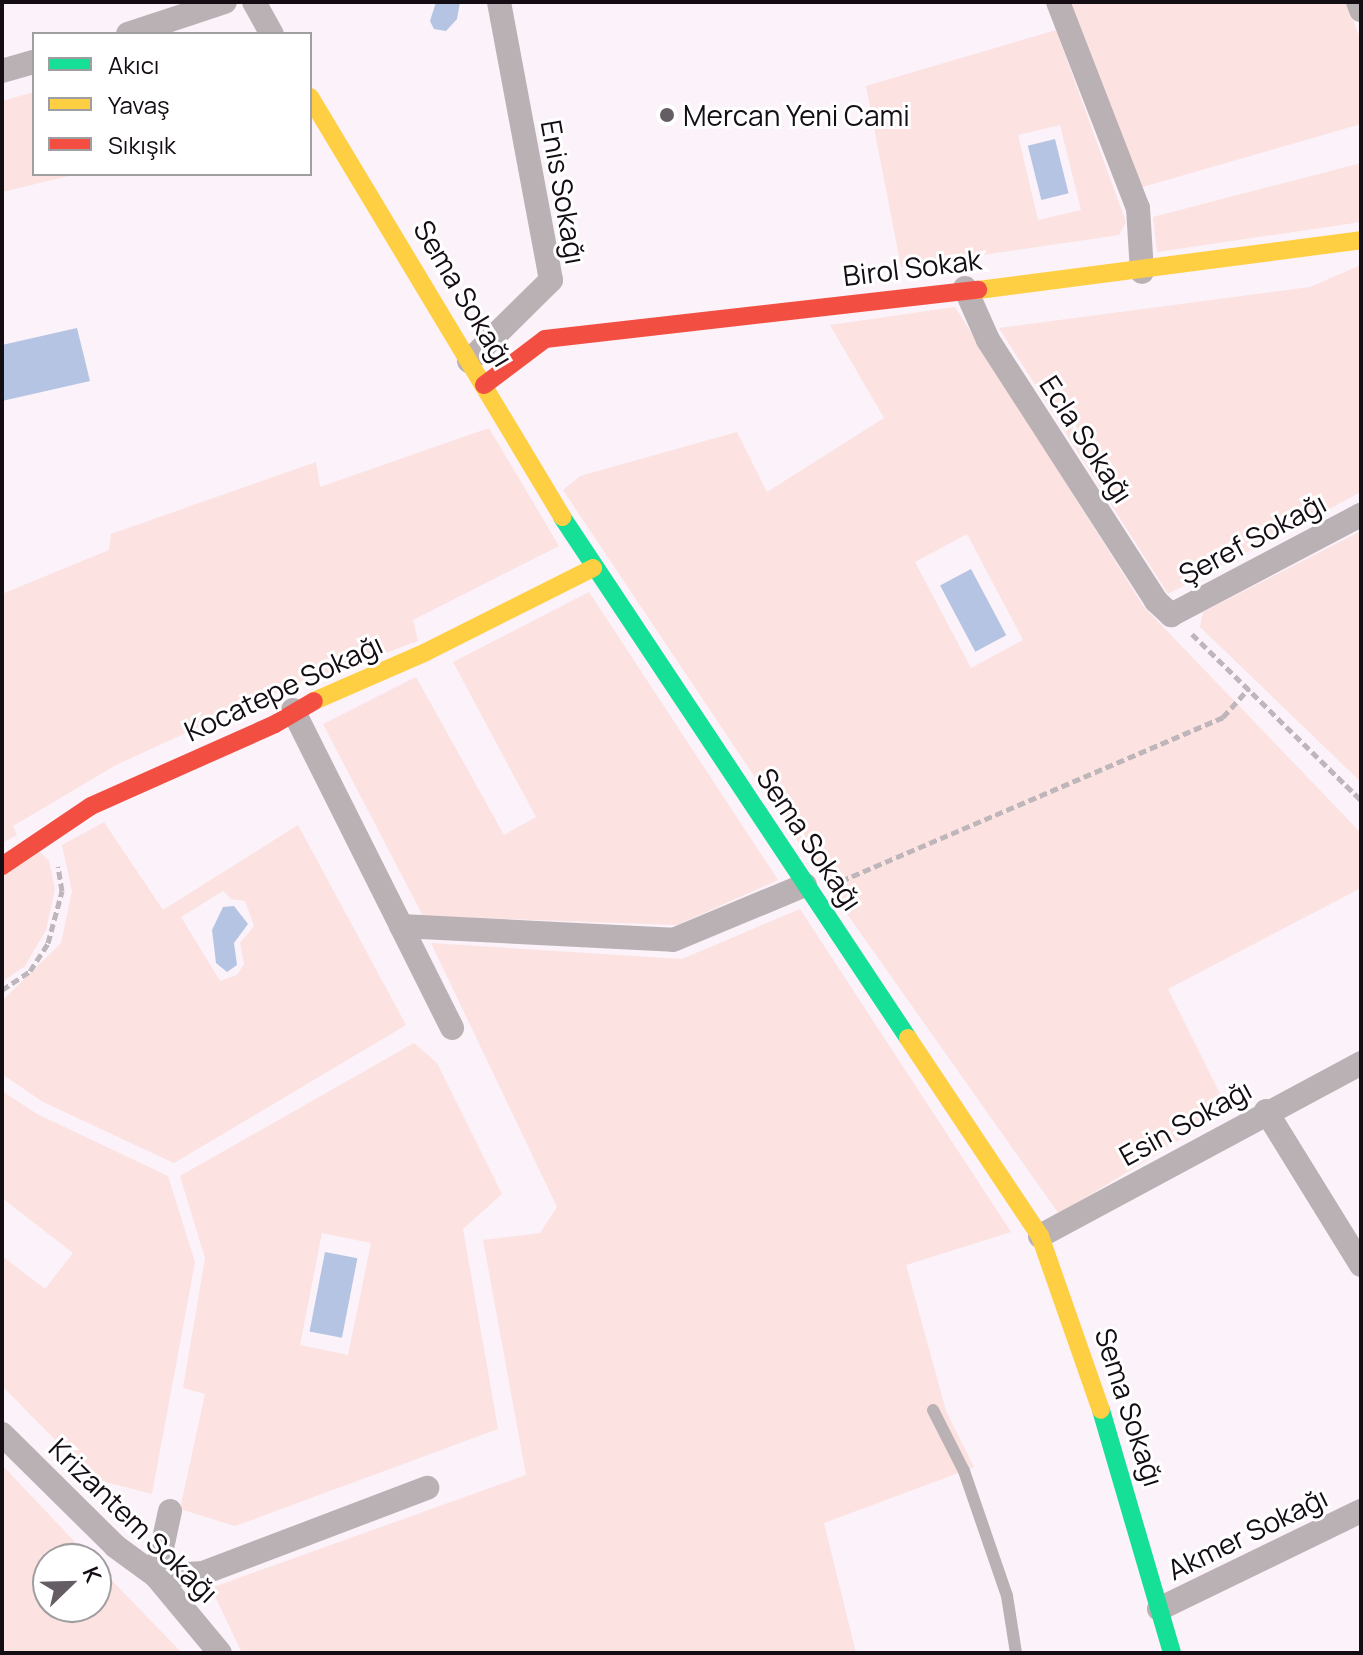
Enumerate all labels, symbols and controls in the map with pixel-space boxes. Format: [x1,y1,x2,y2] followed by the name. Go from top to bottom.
[32,32,312,176] legend
[108,48,159,81] text: Akıcı
[108,88,170,121] text: Yavaş
[683,98,910,132] place label: Mercan Yeni Cami
[658,106,676,124] marker: Mercan Yeni Cami
[535,117,593,267] street label: Enis Sokağı
[108,128,176,161] text: Sıkışık
[407,214,521,372] street label: Sema Sokağı
[841,242,983,292] street label: Birol Sokak
[1033,369,1141,509] street label: Ecla Sokağı
[1173,485,1331,591] street label: Şeref Sokağı
[179,626,387,748] street label: Kocatepe Sokağı
[750,761,870,917] street label: Sema Sokağı
[1113,1072,1257,1172] street label: Esin Sokağı
[1089,1324,1171,1490] street label: Sema Sokağı
[43,1431,225,1609] street label: Krizantem Sokağı
[1162,1480,1332,1586] street label: Akmer Sokağı
[32,1543,112,1623] north arrow

